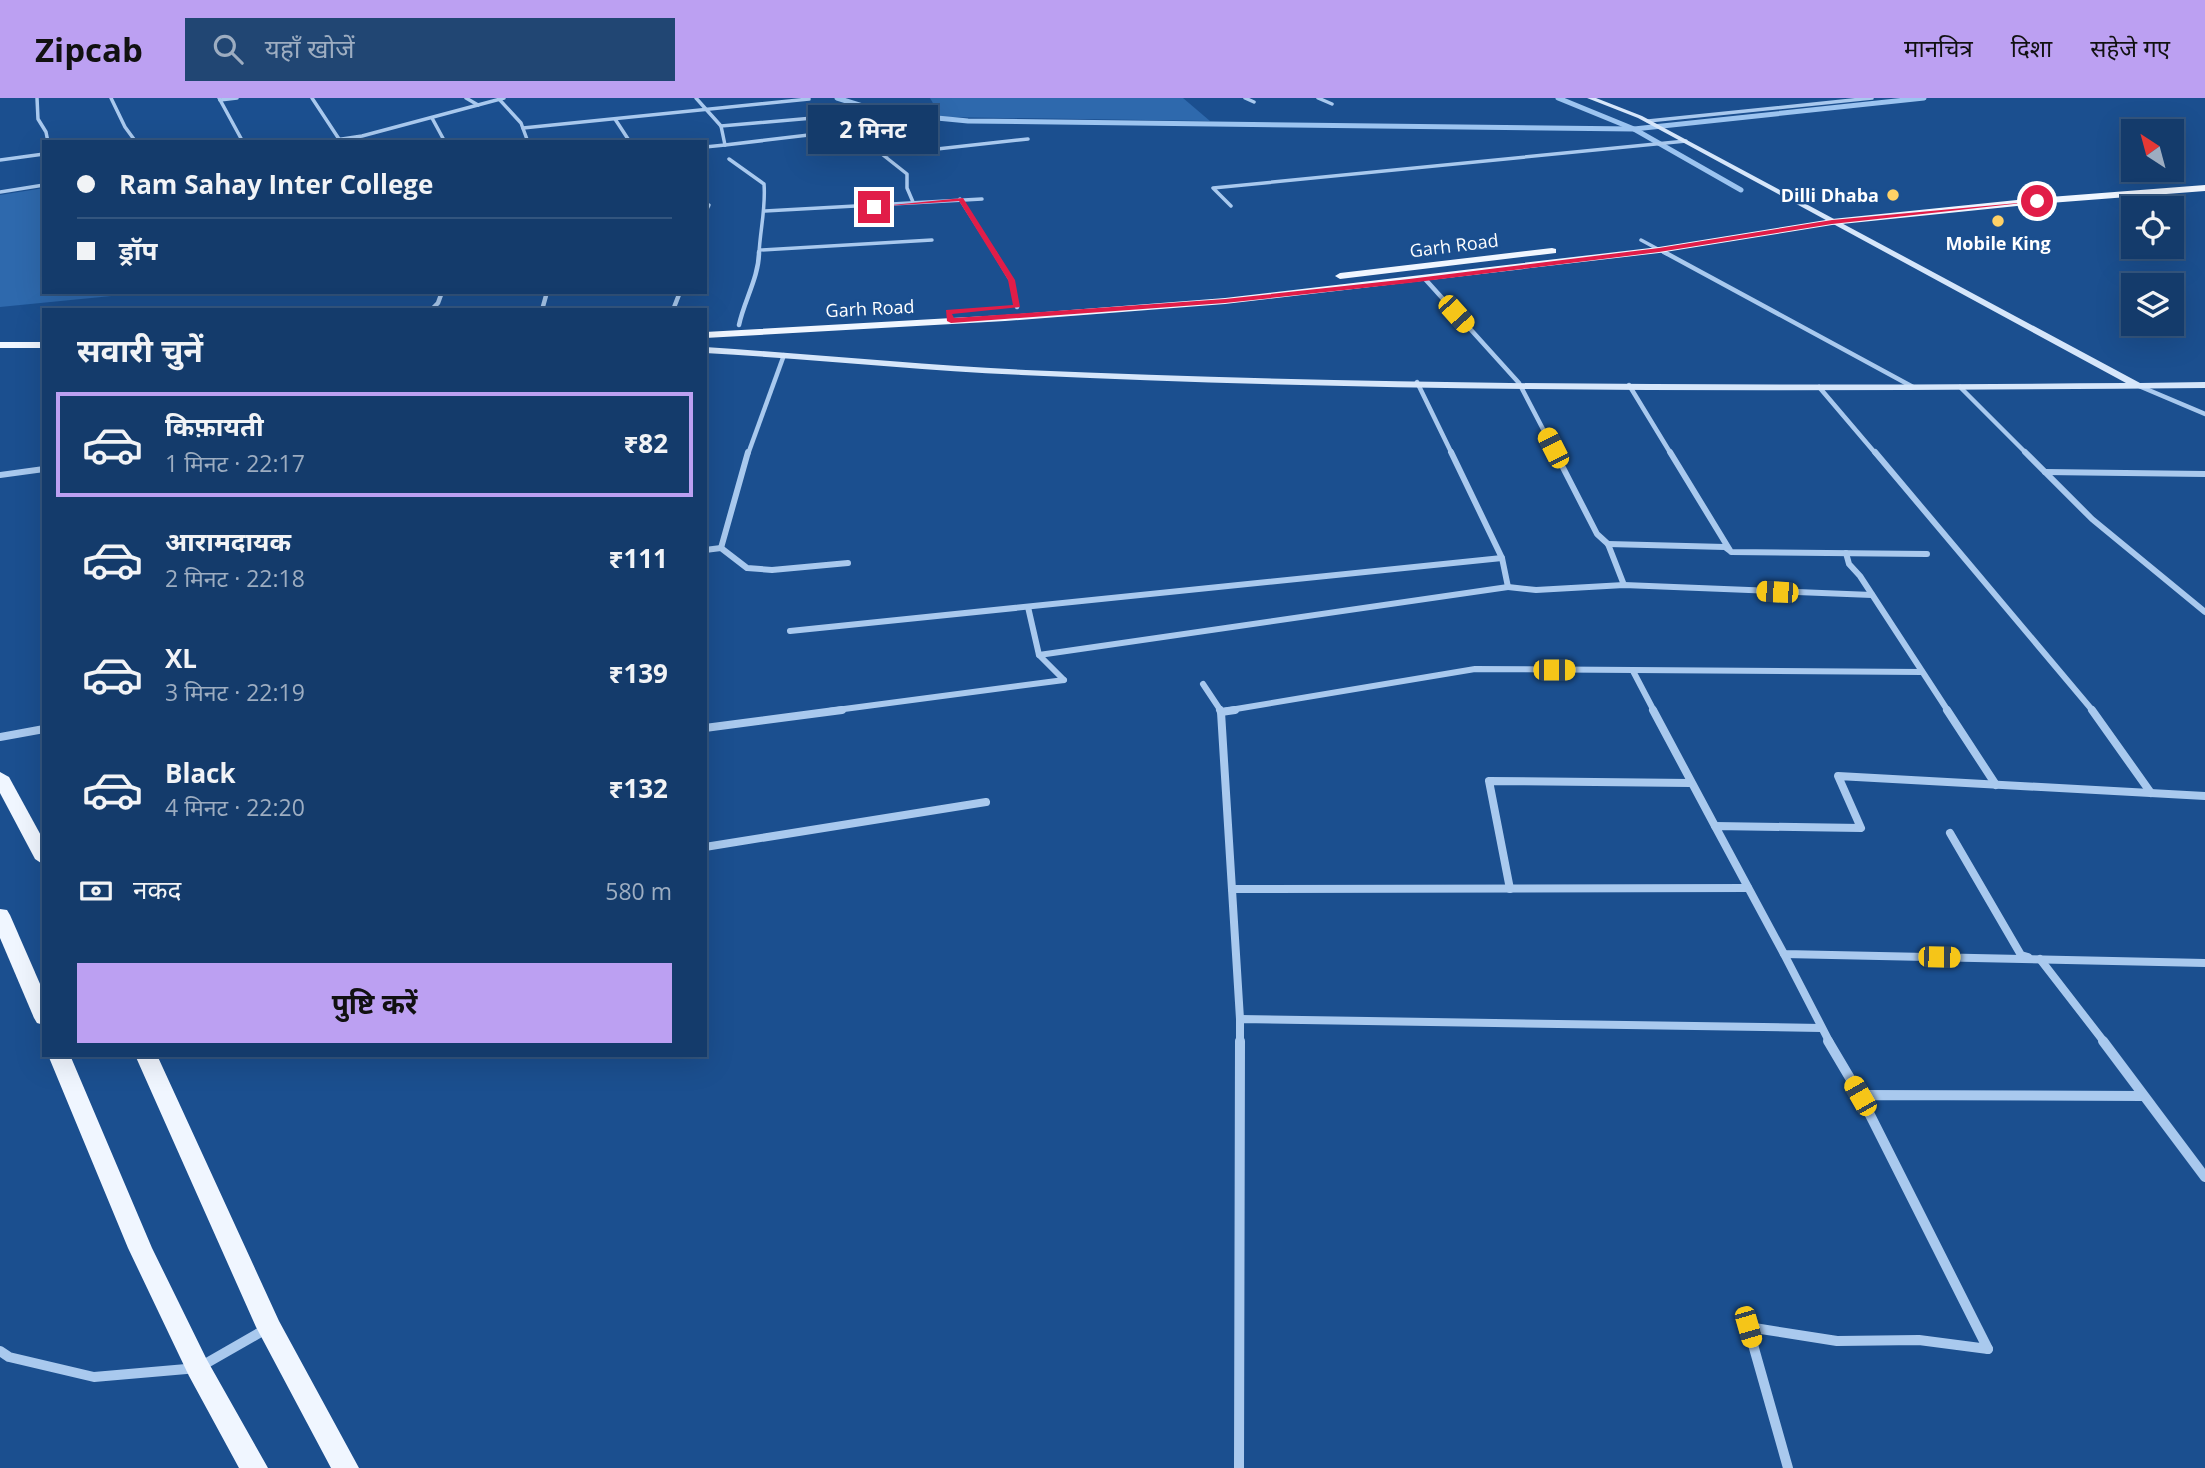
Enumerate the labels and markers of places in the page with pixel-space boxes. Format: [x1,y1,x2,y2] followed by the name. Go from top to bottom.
[1781,183,1879,207] place label: Dilli Dhaba
[1885,187,1901,203] marker: Dilli Dhaba
[1990,213,2006,229] marker: Mobile King
[1945,231,2051,255] place label: Mobile King

